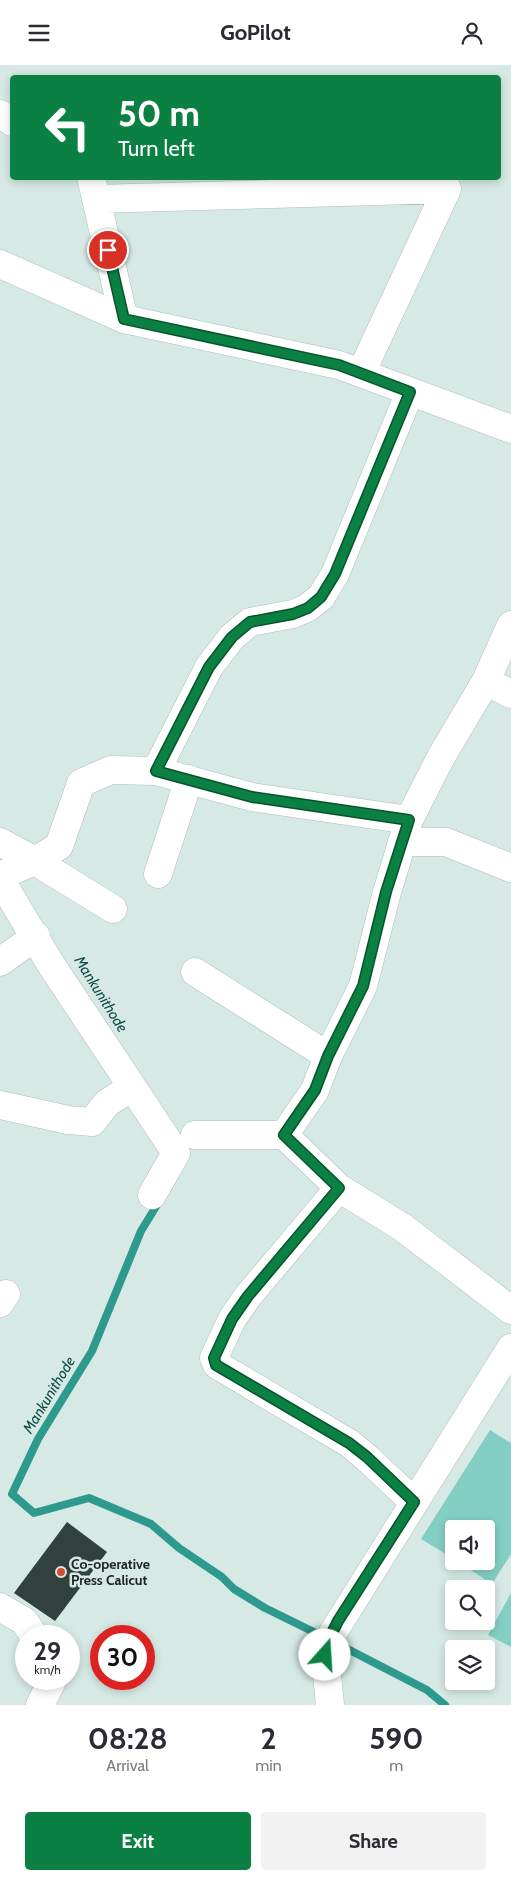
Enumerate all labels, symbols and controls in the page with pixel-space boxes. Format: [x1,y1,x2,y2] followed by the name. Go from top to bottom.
[25,19,53,47] icon: menu
[220,19,291,46] text: GoPilot
[458,19,486,47] icon: person
[118,92,200,135] text: 50 m
[35,95,100,160] icon: left
[118,135,195,162] text: Turn left
[87,229,129,271] pin
[94,236,122,264] icon: arrive
[70,952,132,1035] water label: Mankunithode
[19,1353,79,1437] water label: Mankunithode
[445,1520,495,1690] map controls
[445,1520,495,1570] button: sound
[71,1555,150,1589] place label: Co-operative Press Calicut
[55,1566,67,1578] marker: Co-operative Press Calicut
[445,1580,495,1630] button: search
[90,1625,155,1690] speed limit sign: 30
[298,1628,350,1680] position arrow
[34,1636,61,1666] text: 29
[445,1640,495,1690] button: layers
[34,1662,61,1677] text: km/h
[88,1720,168,1757] text: 08:28
[260,1720,276,1757] text: 2
[369,1720,423,1757] text: 590
[106,1756,149,1775] text: Arrival
[255,1756,282,1775] text: min
[389,1756,403,1775] text: m
[25,1812,251,1870] button: Exit
[261,1812,486,1870] button: Share

